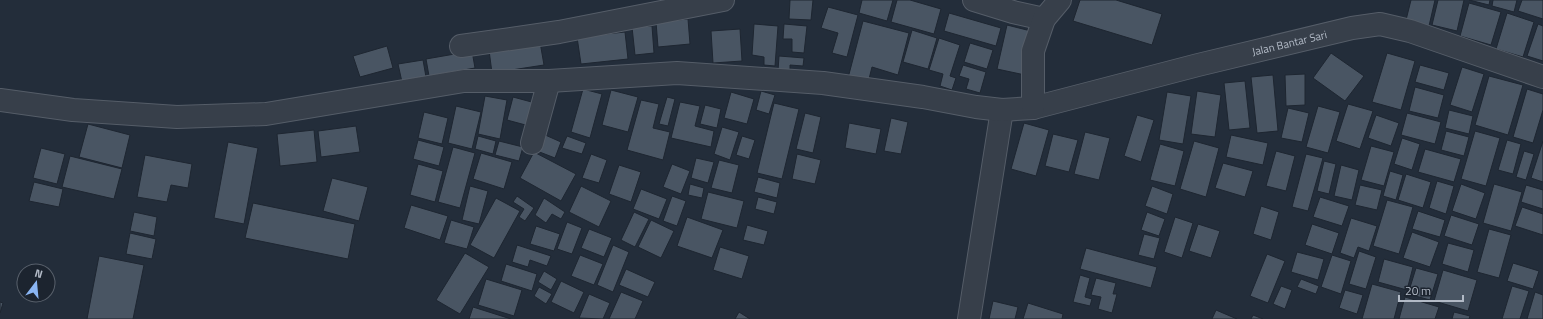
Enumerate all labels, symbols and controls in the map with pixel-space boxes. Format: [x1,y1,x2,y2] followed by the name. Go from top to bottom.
[1250,26,1329,60] street label: Jalan Bantar Sari
[16,263,56,303] north arrow
[33,265,45,282] text: N
[1399,277,1463,303] scale bar
[1405,281,1431,300] text: 20 m

